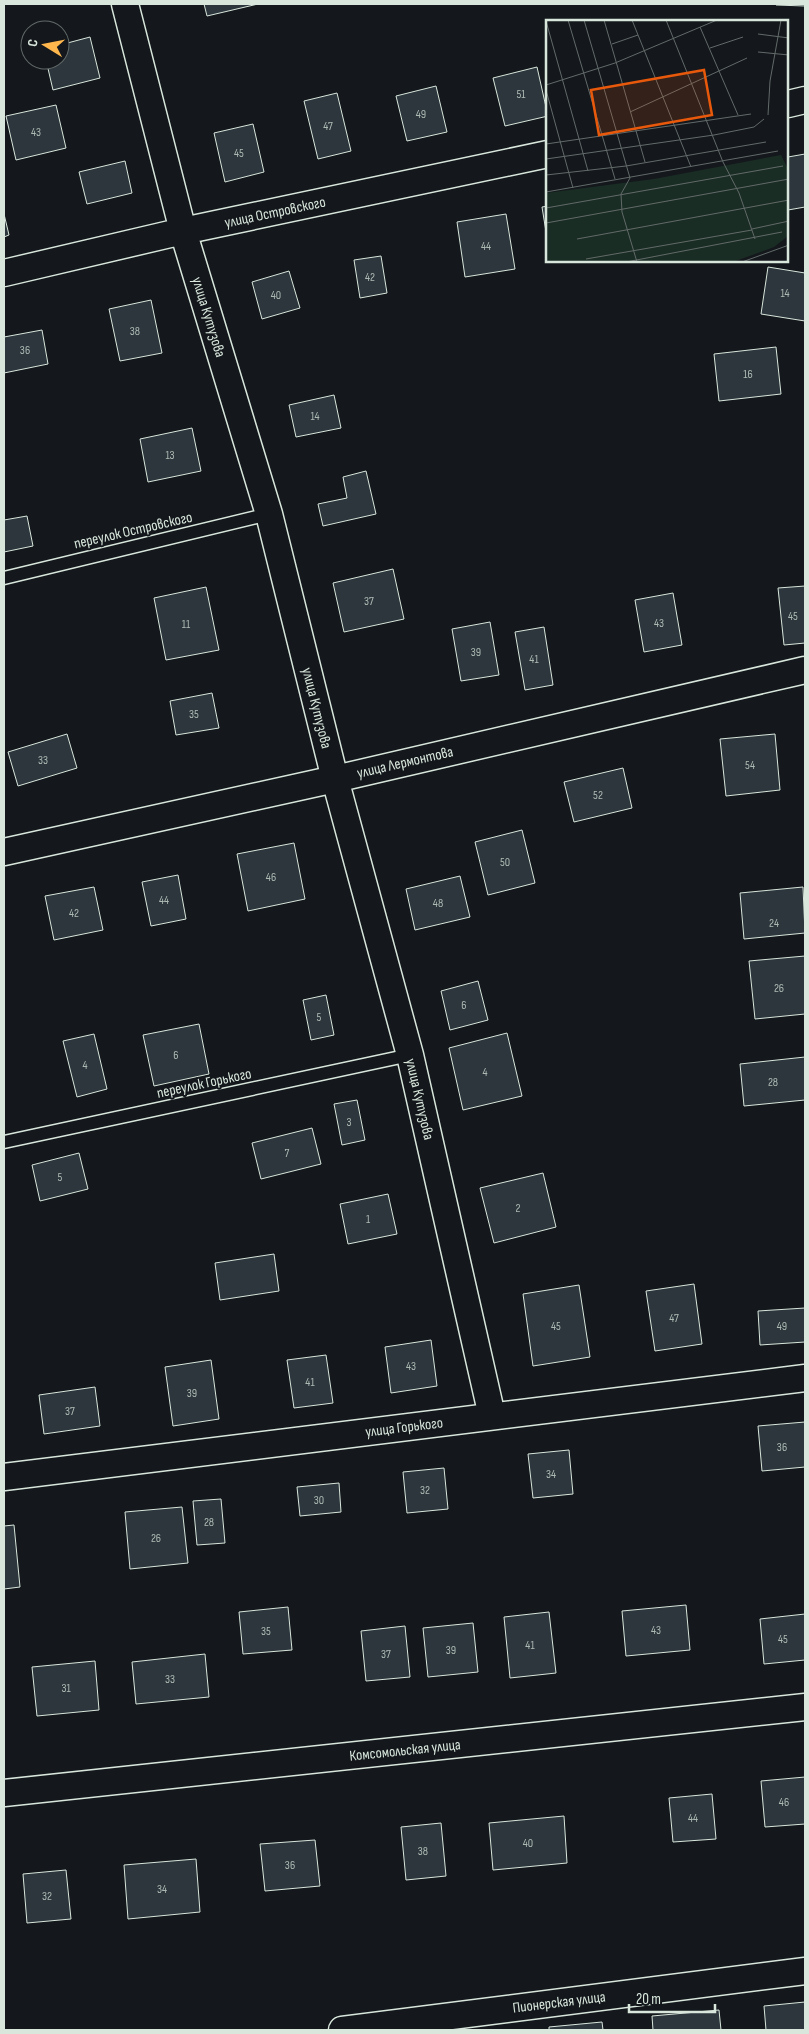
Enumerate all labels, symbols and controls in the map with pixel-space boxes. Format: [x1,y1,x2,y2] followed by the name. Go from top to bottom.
[20,20,70,70] north arrow
[546,20,789,262] inset map
[24,38,42,48] text: С
[516,87,526,102] house number: 51
[416,107,426,122] house number: 49
[323,119,333,134] house number: 47
[31,125,41,140] house number: 43
[234,146,244,161] house number: 45
[223,193,327,232] street label: улица Островского
[481,239,491,254] house number: 44
[365,270,375,285] house number: 42
[187,275,230,360] street label: улица Кутузова
[780,286,790,301] house number: 14
[271,288,281,303] house number: 40
[130,324,140,339] house number: 38
[20,343,30,358] house number: 36
[743,367,753,382] house number: 16
[310,409,320,424] house number: 14
[165,448,175,463] house number: 13
[72,508,194,553] street label: переулок Островского
[364,594,374,609] house number: 37
[788,609,798,624] house number: 45
[654,616,664,631] house number: 43
[182,617,191,632] house number: 11
[471,645,481,660] house number: 39
[529,652,539,667] house number: 41
[297,666,336,751] street label: улица Кутузова
[189,707,199,722] house number: 35
[355,742,455,783] street label: улица Лермонтова
[38,753,48,768] house number: 33
[745,758,755,773] house number: 54
[593,788,603,803] house number: 52
[500,855,510,870] house number: 50
[266,870,276,885] house number: 46
[159,893,169,908] house number: 44
[433,896,443,911] house number: 48
[69,906,79,921] house number: 42
[769,916,779,931] house number: 24
[774,981,784,996] house number: 26
[461,998,467,1013] house number: 6
[317,1010,322,1025] house number: 5
[173,1048,179,1063] house number: 6
[401,1057,438,1142] street label: улица Кутузова
[82,1058,88,1073] house number: 4
[155,1064,253,1103] street label: переулок Горького
[482,1065,488,1080] house number: 4
[768,1075,778,1090] house number: 28
[346,1115,352,1130] house number: 3
[285,1146,290,1161] house number: 7
[58,1170,63,1185] house number: 5
[516,1201,521,1216] house number: 2
[366,1212,371,1227] house number: 1
[669,1311,679,1326] house number: 47
[551,1319,561,1334] house number: 45
[777,1319,787,1334] house number: 49
[406,1359,416,1374] house number: 43
[305,1375,315,1390] house number: 41
[187,1386,197,1401] house number: 39
[65,1404,75,1419] house number: 37
[364,1413,444,1442] street label: улица Горького
[777,1440,787,1455] house number: 36
[546,1467,556,1482] house number: 34
[420,1483,430,1498] house number: 32
[314,1493,324,1508] house number: 30
[204,1515,214,1530] house number: 28
[151,1531,161,1546] house number: 26
[651,1623,661,1638] house number: 43
[261,1624,271,1639] house number: 35
[778,1632,788,1647] house number: 45
[525,1638,535,1653] house number: 41
[446,1643,456,1658] house number: 39
[381,1647,391,1662] house number: 37
[165,1672,175,1687] house number: 33
[61,1681,71,1696] house number: 31
[349,1735,462,1766] street label: Комсомольская улица
[779,1795,789,1810] house number: 46
[688,1811,698,1826] house number: 44
[523,1836,533,1851] house number: 40
[418,1844,428,1859] house number: 38
[285,1858,295,1873] house number: 36
[157,1882,167,1897] house number: 34
[42,1889,52,1904] house number: 32
[629,1982,715,2014] scale bar
[511,1987,607,2018] street label: Пионерская улица
[636,1990,661,2009] text: 20 m

